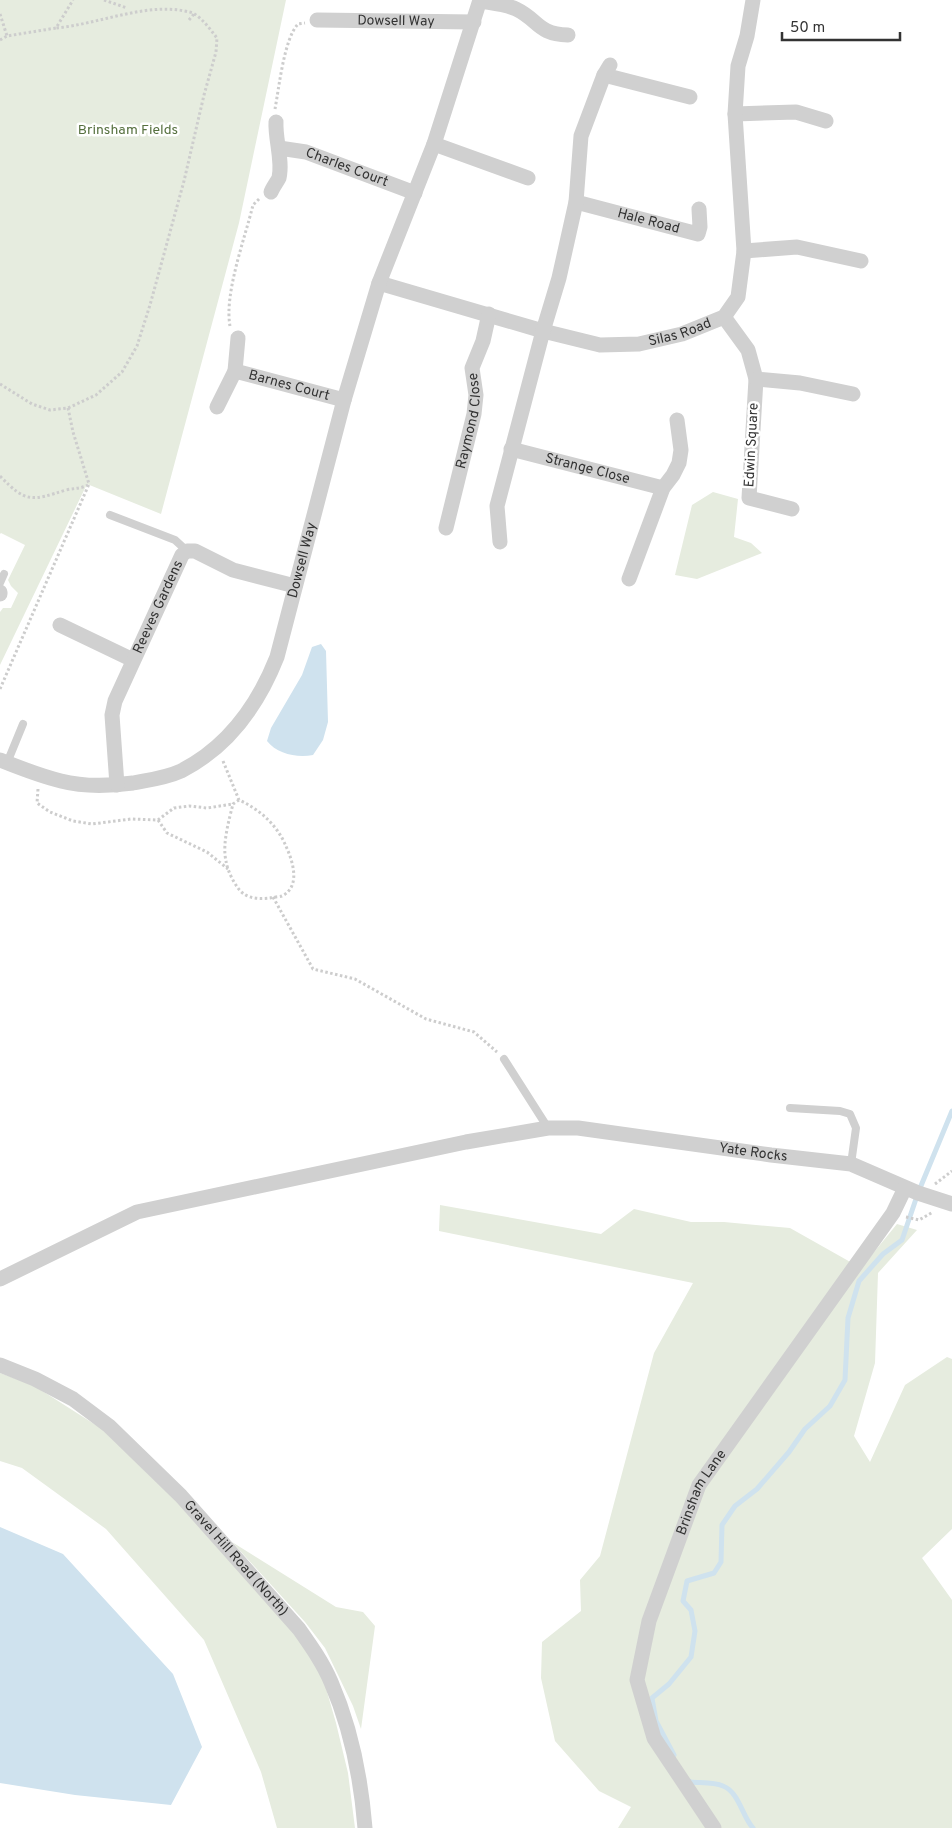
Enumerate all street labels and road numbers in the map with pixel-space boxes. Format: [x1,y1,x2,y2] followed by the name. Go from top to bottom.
[357,12,435,30] street label: Dowsell Way
[303,144,391,191] street label: Charles Court
[616,205,682,237] street label: Hale Road
[647,315,714,350] street label: Silas Road
[247,366,332,404] street label: Barnes Court
[452,372,485,471] street label: Raymond Close
[741,402,763,488] street label: Edwin Square
[543,450,632,488] street label: Strange Close
[284,521,320,600] street label: Dowsell Way
[129,558,187,656] street label: Reeves Gardens
[718,1139,788,1165] street label: Yate Rocks
[673,1446,730,1538] street label: Brinsham Lane
[180,1497,292,1619] street label: Gravel Hill Road (North)

